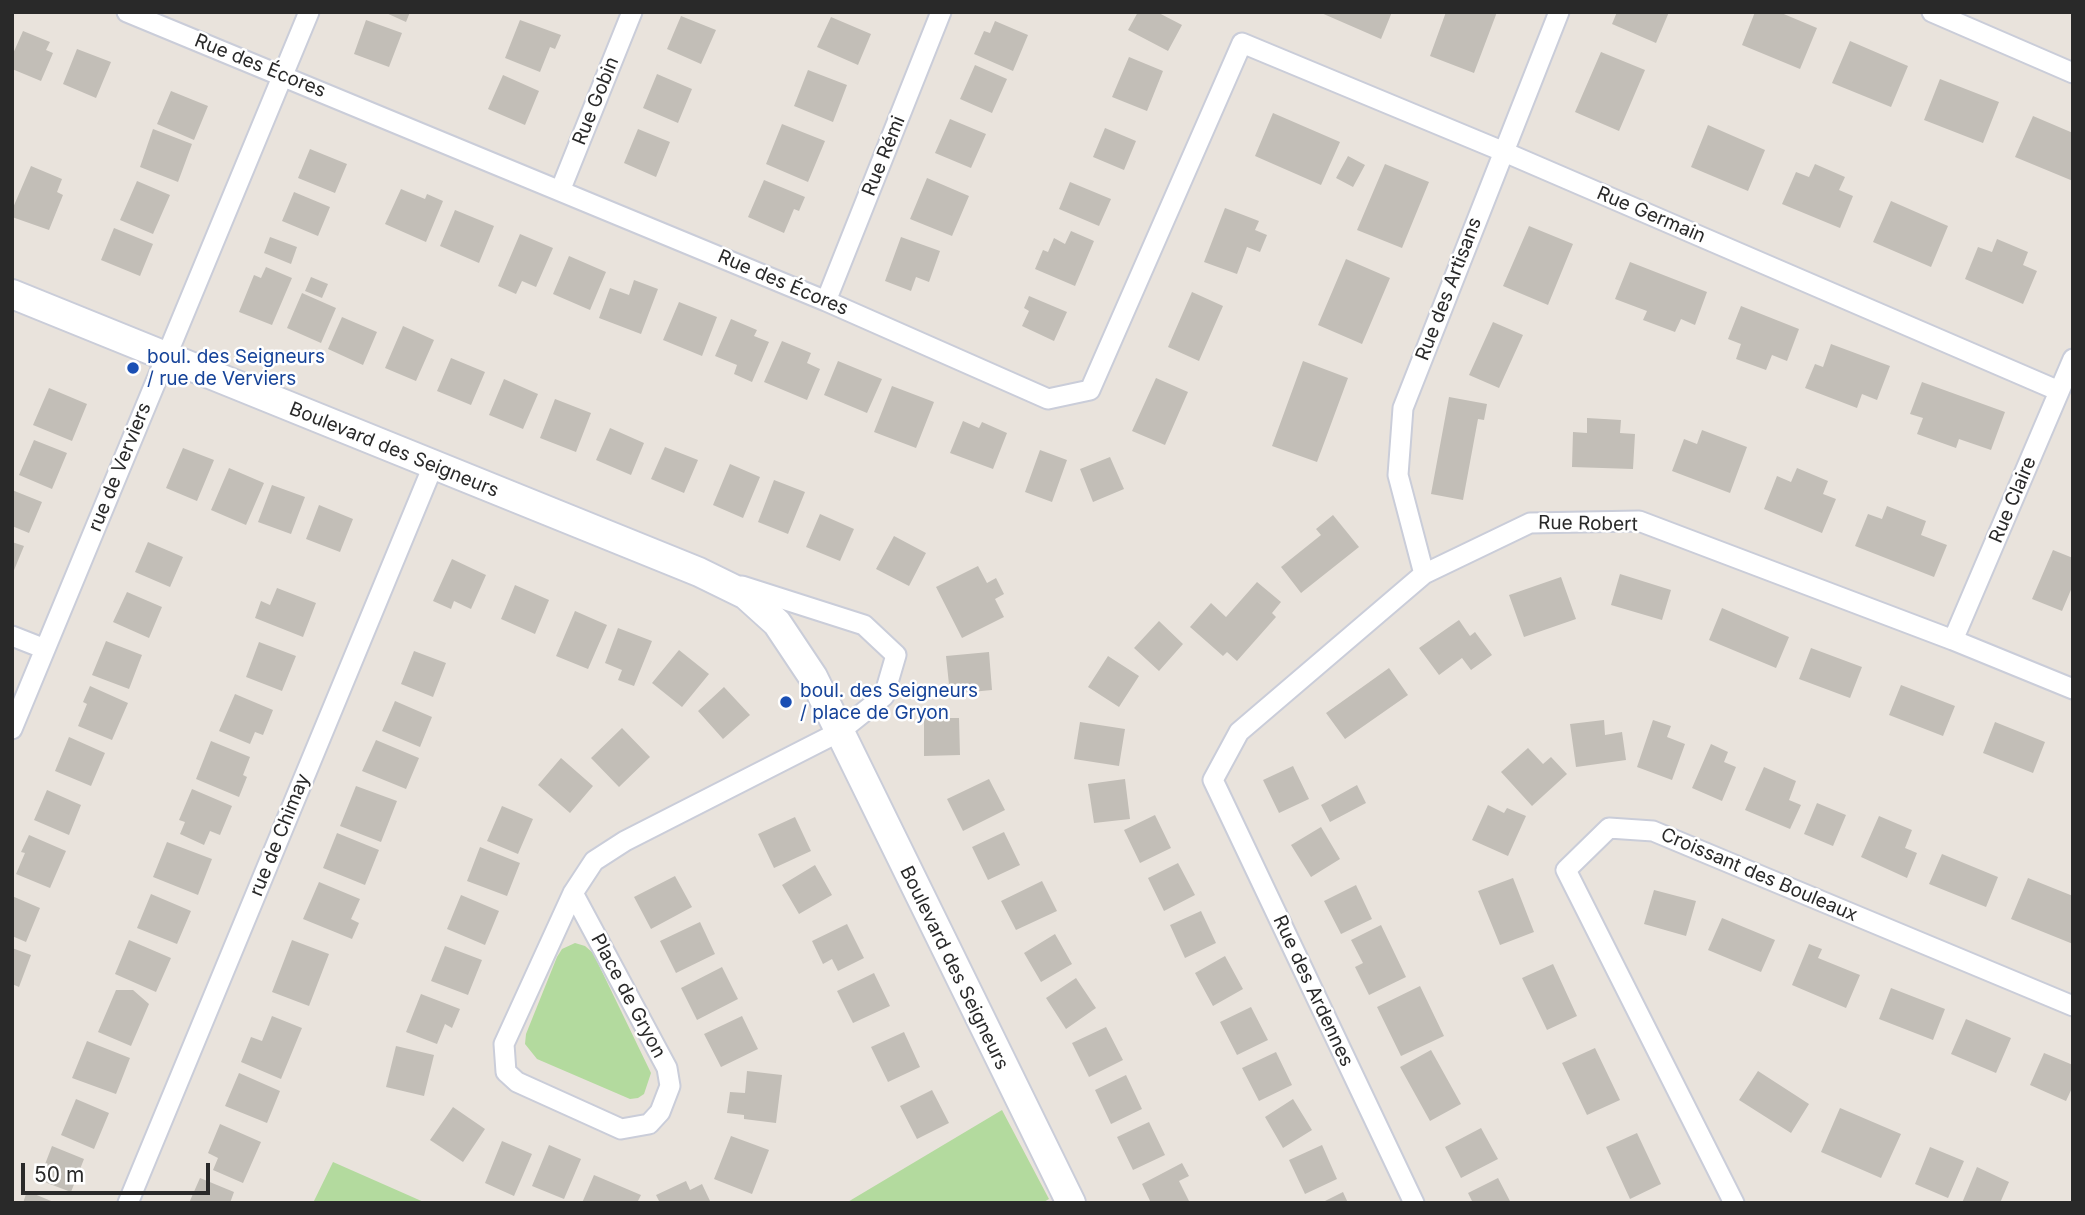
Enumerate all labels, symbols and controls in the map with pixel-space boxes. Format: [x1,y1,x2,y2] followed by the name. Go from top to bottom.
[191,29,329,103] street label: Rue des Écores
[568,54,624,148] street label: Rue Gobin
[858,113,910,199] street label: Rue Rémi
[1593,182,1709,248] street label: Rue Germain
[1411,214,1487,364] street label: Rue des Artisans
[714,245,852,321] street label: Rue des Écores
[147,346,325,390] place label: boul. des Seigneurs / rue de Verviers
[125,360,141,376] marker: boul. des Seigneurs / rue de Verviers
[286,398,502,502] street label: Boulevard des Seigneurs
[84,399,156,535] street label: rue de Verviers
[1985,453,2041,547] street label: Rue Claire
[1538,512,1638,536] street label: Rue Robert
[800,680,978,724] place label: boul. des Seigneurs / place de Gryon
[778,694,794,710] marker: boul. des Seigneurs / place de Gryon
[245,770,315,900] street label: rue de Chimay
[1657,823,1861,927] street label: Croissant des Bouleaux
[895,862,1013,1074] street label: Boulevard des Seigneurs
[1268,912,1358,1070] street label: Rue des Ardennes
[586,930,670,1062] street label: Place de Gryon
[24,1148,214,1192] scale bar
[34,1162,84,1187] text: 50 m

